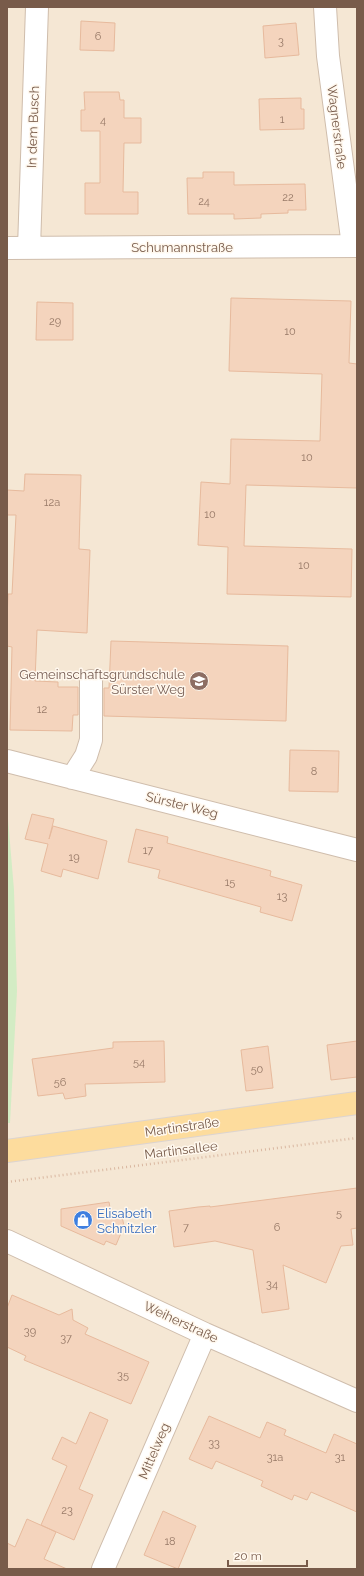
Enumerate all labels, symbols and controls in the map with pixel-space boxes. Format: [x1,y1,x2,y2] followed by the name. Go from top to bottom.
[95,30,102,43] house number: 6
[278,35,284,48] house number: 3
[324,84,350,170] street label: Wagnerstraße
[24,86,42,168] street label: In dem Busch
[280,113,285,126] house number: 1
[100,114,106,127] house number: 4
[282,191,294,204] house number: 22
[198,195,210,208] house number: 24
[131,240,233,255] street label: Schumannstraße
[49,315,61,328] house number: 29
[284,325,296,338] house number: 10
[301,451,313,464] house number: 10
[44,496,60,509] house number: 12a
[204,508,216,521] house number: 10
[298,559,310,572] house number: 10
[19,667,185,697] place label: Gemeinschaftsgrundschule Sürster Weg
[188,670,210,692] school or university icon: Gemeinschaftsgrundschule Sürster Weg
[37,703,47,716] house number: 12
[311,765,317,778] house number: 8
[144,789,220,821] street label: Sürster Weg
[143,844,153,857] house number: 17
[68,851,80,864] house number: 19
[225,876,235,889] house number: 15
[277,890,287,903] house number: 13
[133,1056,145,1069] house number: 54
[251,1063,264,1076] house number: 50
[54,1076,67,1089] house number: 56
[144,1114,220,1140] street label: Martinstraße
[144,1138,219,1162] street label: Martinsallee
[97,1206,157,1236] place label: Elisabeth Schnitzler
[336,1207,342,1220] house number: 5
[72,1209,94,1231] shop icon: Elisabeth Schnitzler
[183,1221,189,1234] house number: 7
[274,1221,281,1234] house number: 6
[266,1278,278,1291] house number: 34
[142,1298,221,1346] street label: Weiherstraße
[24,1325,36,1338] house number: 39
[60,1332,72,1345] house number: 37
[117,1369,129,1382] house number: 35
[135,1421,173,1481] street label: Mittelweg
[208,1437,220,1450] house number: 33
[267,1451,283,1464] house number: 31a
[335,1451,346,1464] house number: 31
[61,1504,73,1517] house number: 23
[164,1535,176,1548] house number: 18
[228,1542,307,1568] scale bar
[234,1549,262,1563] text: 20 m

